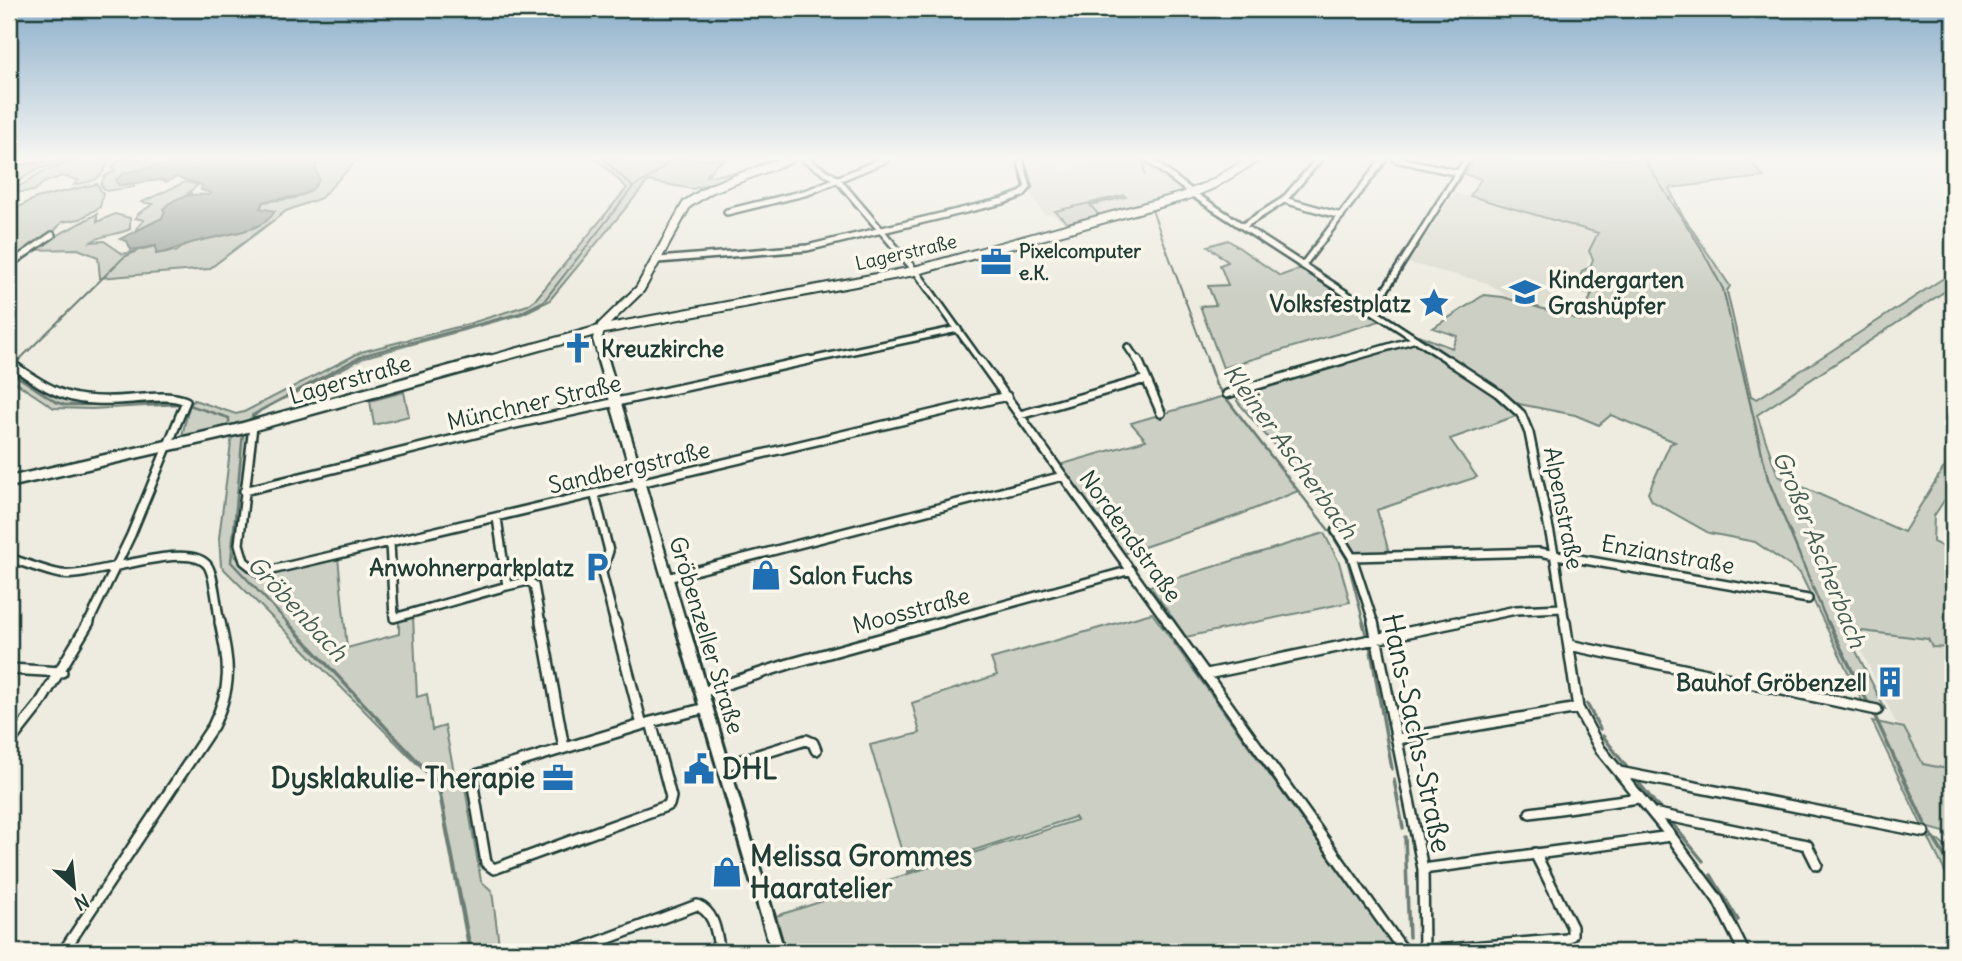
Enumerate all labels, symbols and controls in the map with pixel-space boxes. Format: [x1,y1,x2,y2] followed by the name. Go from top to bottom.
[853,229,959,275] street label: Lagerstraße
[1019,239,1141,285] place label: Pixelcomputer e.K.
[979,245,1013,279] office icon: Pixelcomputer e.K.
[1548,265,1684,320] place label: Kindergarten Grashüpfer
[1508,275,1542,309] school or university icon: Kindergarten Grashüpfer
[1417,286,1451,320] place icon: Volksfestplatz
[1270,289,1411,318] place label: Volksfestplatz
[561,331,595,365] church icon: Kreuzkirche
[601,334,724,363] place label: Kreuzkirche
[286,348,414,410] street label: Lagerstraße
[1217,358,1365,545] water label: Kleiner Ascherbach
[444,368,624,436] street label: Münchner Straße
[545,434,713,500] street label: Sandbergstraße
[1538,444,1590,572] street label: Alpenstraße
[1767,446,1874,653] water label: Großer Ascherbach
[1073,464,1189,608] street label: Nordendstraße
[1599,528,1737,580] street label: Enzianstraße
[663,533,751,737] street label: Gröbenzeller Straße
[242,549,355,668] water label: Gröbenbach
[580,550,614,584] parking icon: Anwohnerparkplatz
[369,553,574,582] place label: Anwohnerparkplatz
[749,558,783,592] shop icon: Salon Fuchs
[789,561,913,590] place label: Salon Fuchs
[849,580,973,640] street label: Moosstraße
[1374,610,1460,856] street label: Hans-Sachs-Straße
[1873,665,1907,699] building icon: Bauhof Gröbenzell
[1676,668,1867,697] place label: Bauhof Gröbenzell
[722,751,777,787] place label: DHL
[682,752,716,786] public building icon: DHL
[271,760,535,796] place label: Dysklakulie-Therapie
[541,761,575,795] office icon: Dysklakulie-Therapie
[750,838,973,906] place label: Melissa Grommes Haaratelier
[38,852,108,922] north arrow
[710,855,744,889] shop icon: Melissa Grommes Haaratelier
[70,888,93,916] text: N

